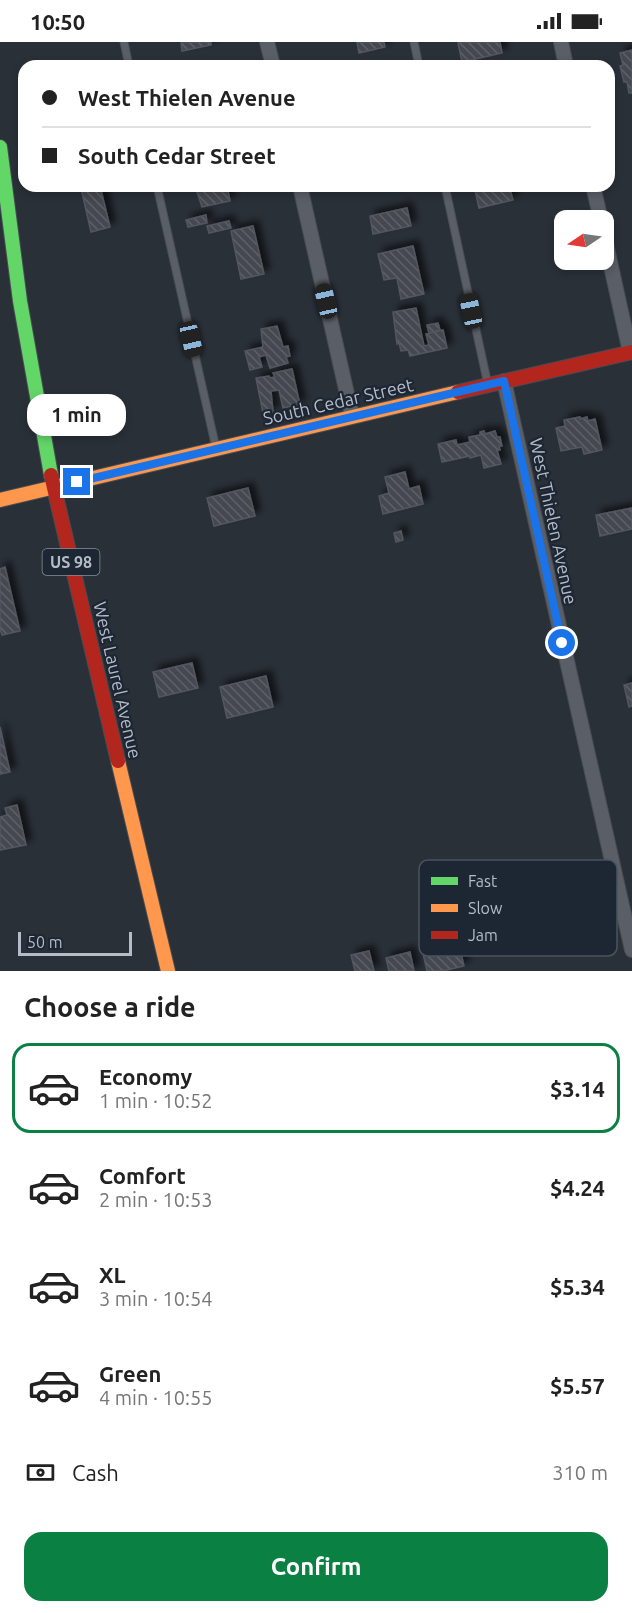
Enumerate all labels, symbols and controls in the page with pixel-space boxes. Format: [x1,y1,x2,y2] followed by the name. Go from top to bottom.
[30,9,85,34] text: 10:50
[78,85,296,110] text: West Thielen Avenue
[78,143,276,168] text: South Cedar Street
[554,210,614,270] north arrow
[554,210,614,270] map controls
[313,281,339,321] car
[458,292,484,330] car
[178,319,204,359] car
[261,374,415,428] street label: South Cedar Street
[28,395,127,437] callout: 1 min
[51,403,102,426] text: 1 min
[527,436,581,606] street label: West Thielen Avenue
[63,468,90,495] route end
[42,549,100,575] road number: US 98
[90,600,146,760] street label: West Laurel Avenue
[548,629,575,656] route start
[419,860,617,956] legend
[468,872,498,890] text: Fast
[468,899,503,917] text: Slow
[468,926,498,944] text: Jam
[18,929,132,956] scale bar
[27,933,63,951] text: 50 m
[24,992,196,1022] text: Choose a ride
[27,1061,81,1115] icon: car
[99,1064,192,1089] text: Economy
[550,1076,605,1101] text: $3.14
[99,1089,213,1112] text: 1 min · 10:52
[27,1160,81,1214] icon: car
[99,1163,186,1188] text: Comfort
[550,1175,605,1200] text: $4.24
[99,1188,213,1211] text: 2 min · 10:53
[27,1259,81,1313] icon: car
[99,1262,126,1287] text: XL
[550,1274,605,1299] text: $5.34
[99,1287,213,1310] text: 3 min · 10:54
[27,1358,81,1412] icon: car
[99,1361,161,1386] text: Green
[550,1373,605,1398] text: $5.57
[99,1386,213,1409] text: 4 min · 10:55
[24,1456,57,1489] icon: cash
[72,1460,119,1485] text: Cash
[552,1461,608,1484] text: 310 m
[24,1532,608,1601] button: Confirm

